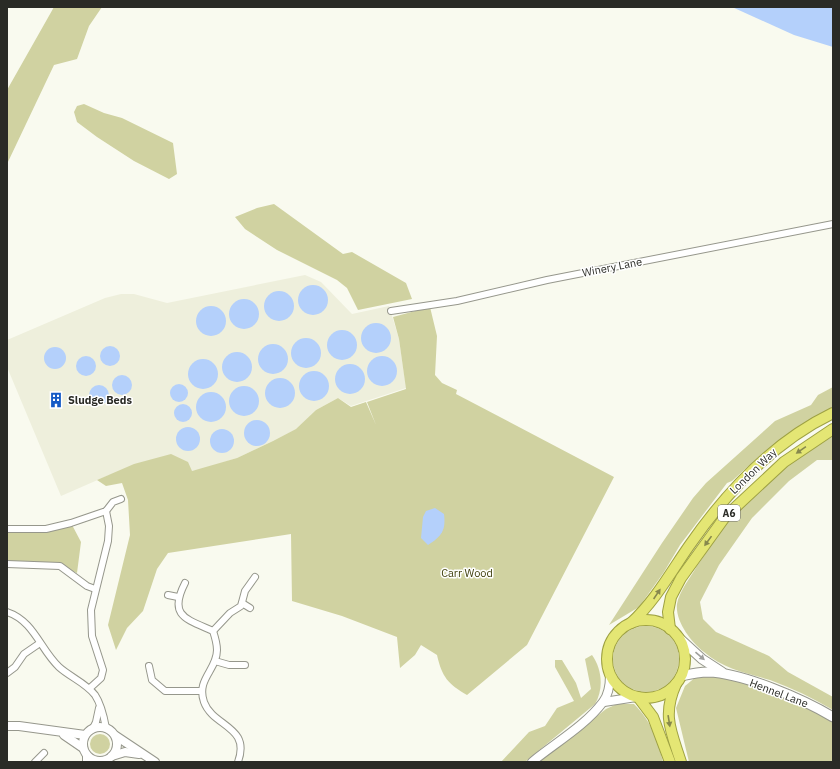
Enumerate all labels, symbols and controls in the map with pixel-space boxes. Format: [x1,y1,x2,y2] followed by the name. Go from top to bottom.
[581,254,643,280] street label: Winery Lane
[47,391,65,409] building icon: Sludge Beds
[68,393,132,407] place label: Sludge Beds
[726,445,780,497] street label: London Way
[795,446,806,454] one-way arrow
[718,505,740,521] road number: A6
[704,535,712,546] one-way arrow
[441,566,493,580] park label: Carr Wood
[653,589,661,599] one-way arrow
[695,652,705,661] one-way arrow
[748,675,810,711] street label: Hennel Lane
[667,715,673,727] one-way arrow

